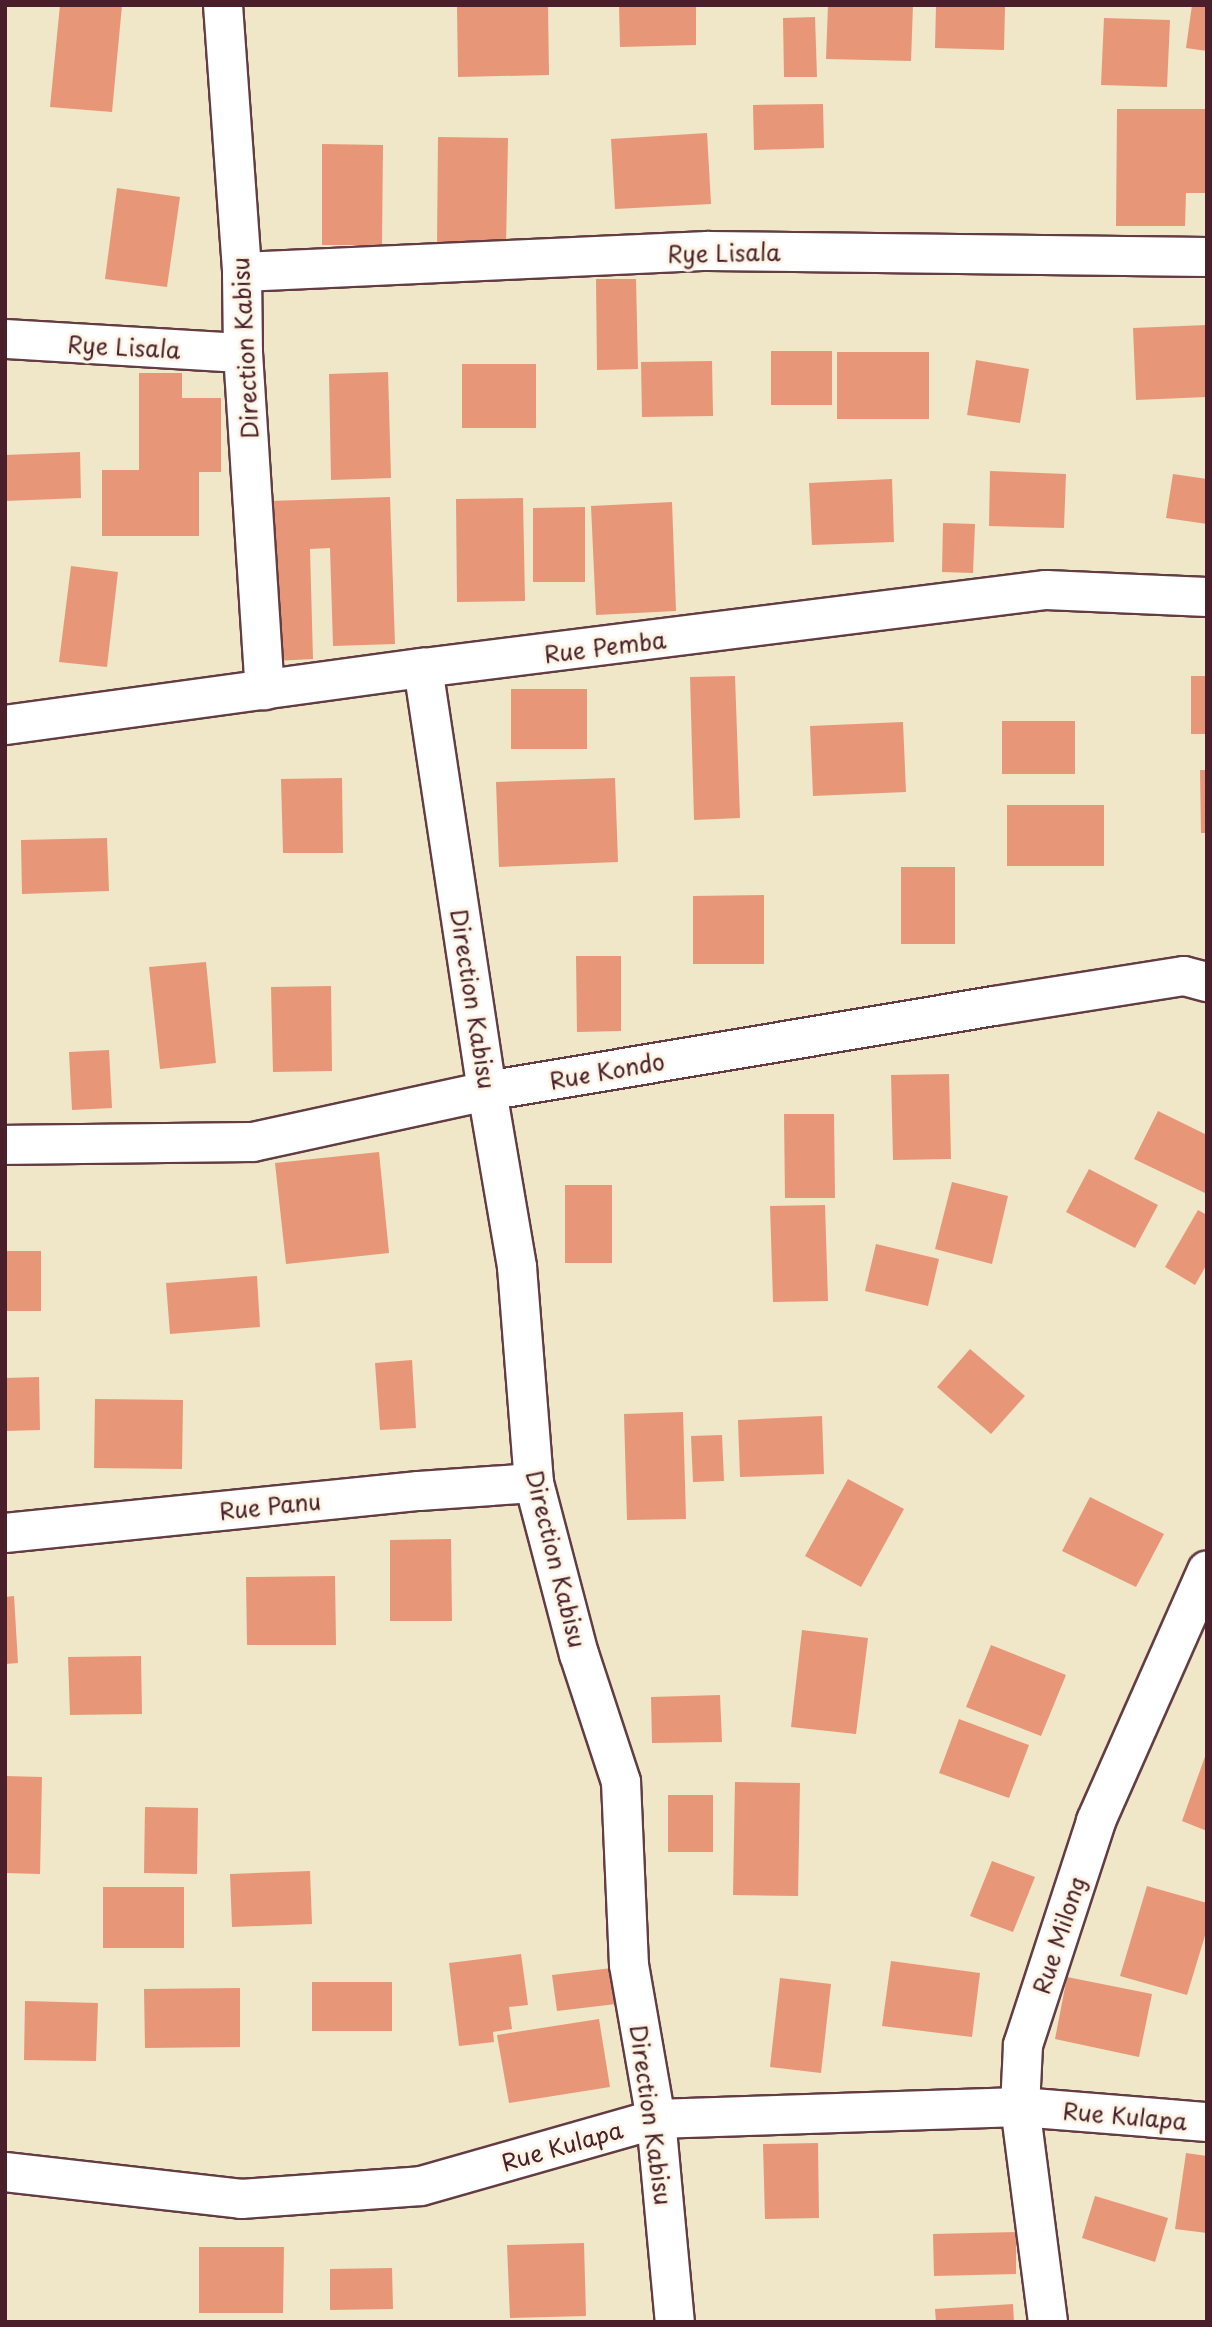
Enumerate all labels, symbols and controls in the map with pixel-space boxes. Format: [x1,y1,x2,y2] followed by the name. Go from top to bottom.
[667,238,781,268] street label: Rye Lisala
[226,256,264,440] street label: Direction Kabisu
[66,330,182,364] street label: Rye Lisala
[542,626,668,668] street label: Rue Pemba
[445,907,501,1091] street label: Direction Kabisu
[546,1047,668,1095] street label: Rue Kondo
[521,1467,591,1651] street label: Direction Kabisu
[217,1487,323,1525] street label: Rue Panu
[1027,1872,1091,1998] street label: Rue Milong
[625,2023,677,2207] street label: Direction Kabisu
[1061,2097,1189,2135] street label: Rue Kulapa
[497,2115,627,2177] street label: Rue Kulapa

